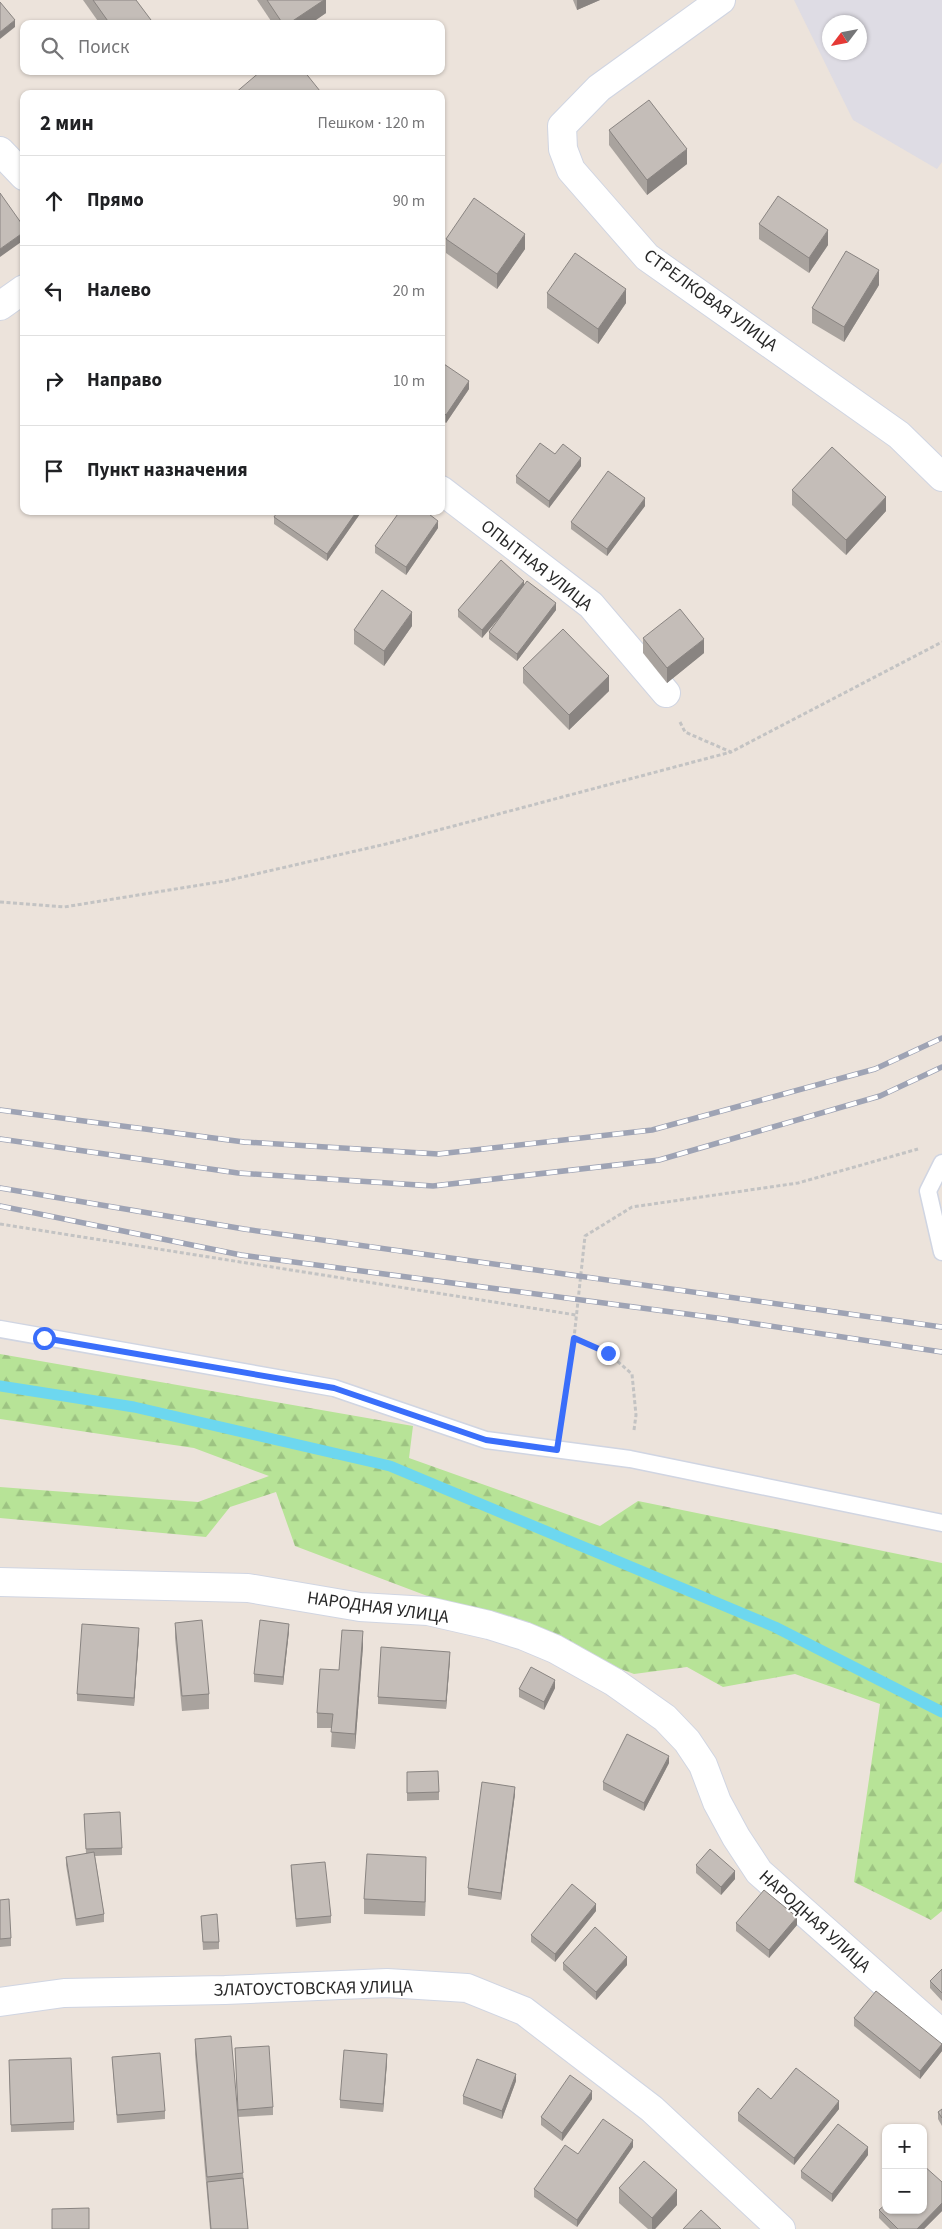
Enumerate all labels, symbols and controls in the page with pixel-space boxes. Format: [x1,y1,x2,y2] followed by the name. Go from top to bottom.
[822,15,867,60] north arrow
[20,20,445,75] search box
[38,34,66,62] icon: search
[78,34,129,61] text: Поиск
[40,108,94,138] text: 2 мин
[318,112,425,134] text: Пешком · 120 m
[40,187,68,215] icon: ahead
[87,187,144,214] text: Прямо
[393,190,425,212] text: 90 m
[639,243,783,358] street label: СТРЕЛКОВАЯ УЛИЦА
[40,277,68,305] icon: left
[87,277,151,304] text: Налево
[393,280,425,302] text: 20 m
[40,367,68,395] icon: right
[87,367,162,394] text: Направо
[393,370,425,392] text: 10 m
[40,457,68,485] icon: arrive
[87,457,248,484] text: Пункт назначения
[475,514,598,617] street label: ОПЫТНАЯ УЛИЦА
[33,1327,56,1350] route start
[597,1342,620,1365] route end
[305,1585,451,1630] street label: НАРОДНАЯ УЛИЦА
[753,1864,876,1979] street label: НАРОДНАЯ УЛИЦА
[213,1974,413,2003] street label: ЗЛАТОУСТОВСКАЯ УЛИЦА
[882,2124,927,2214] map controls
[882,2124,927,2169] button: +
[882,2169,927,2214] button: −

